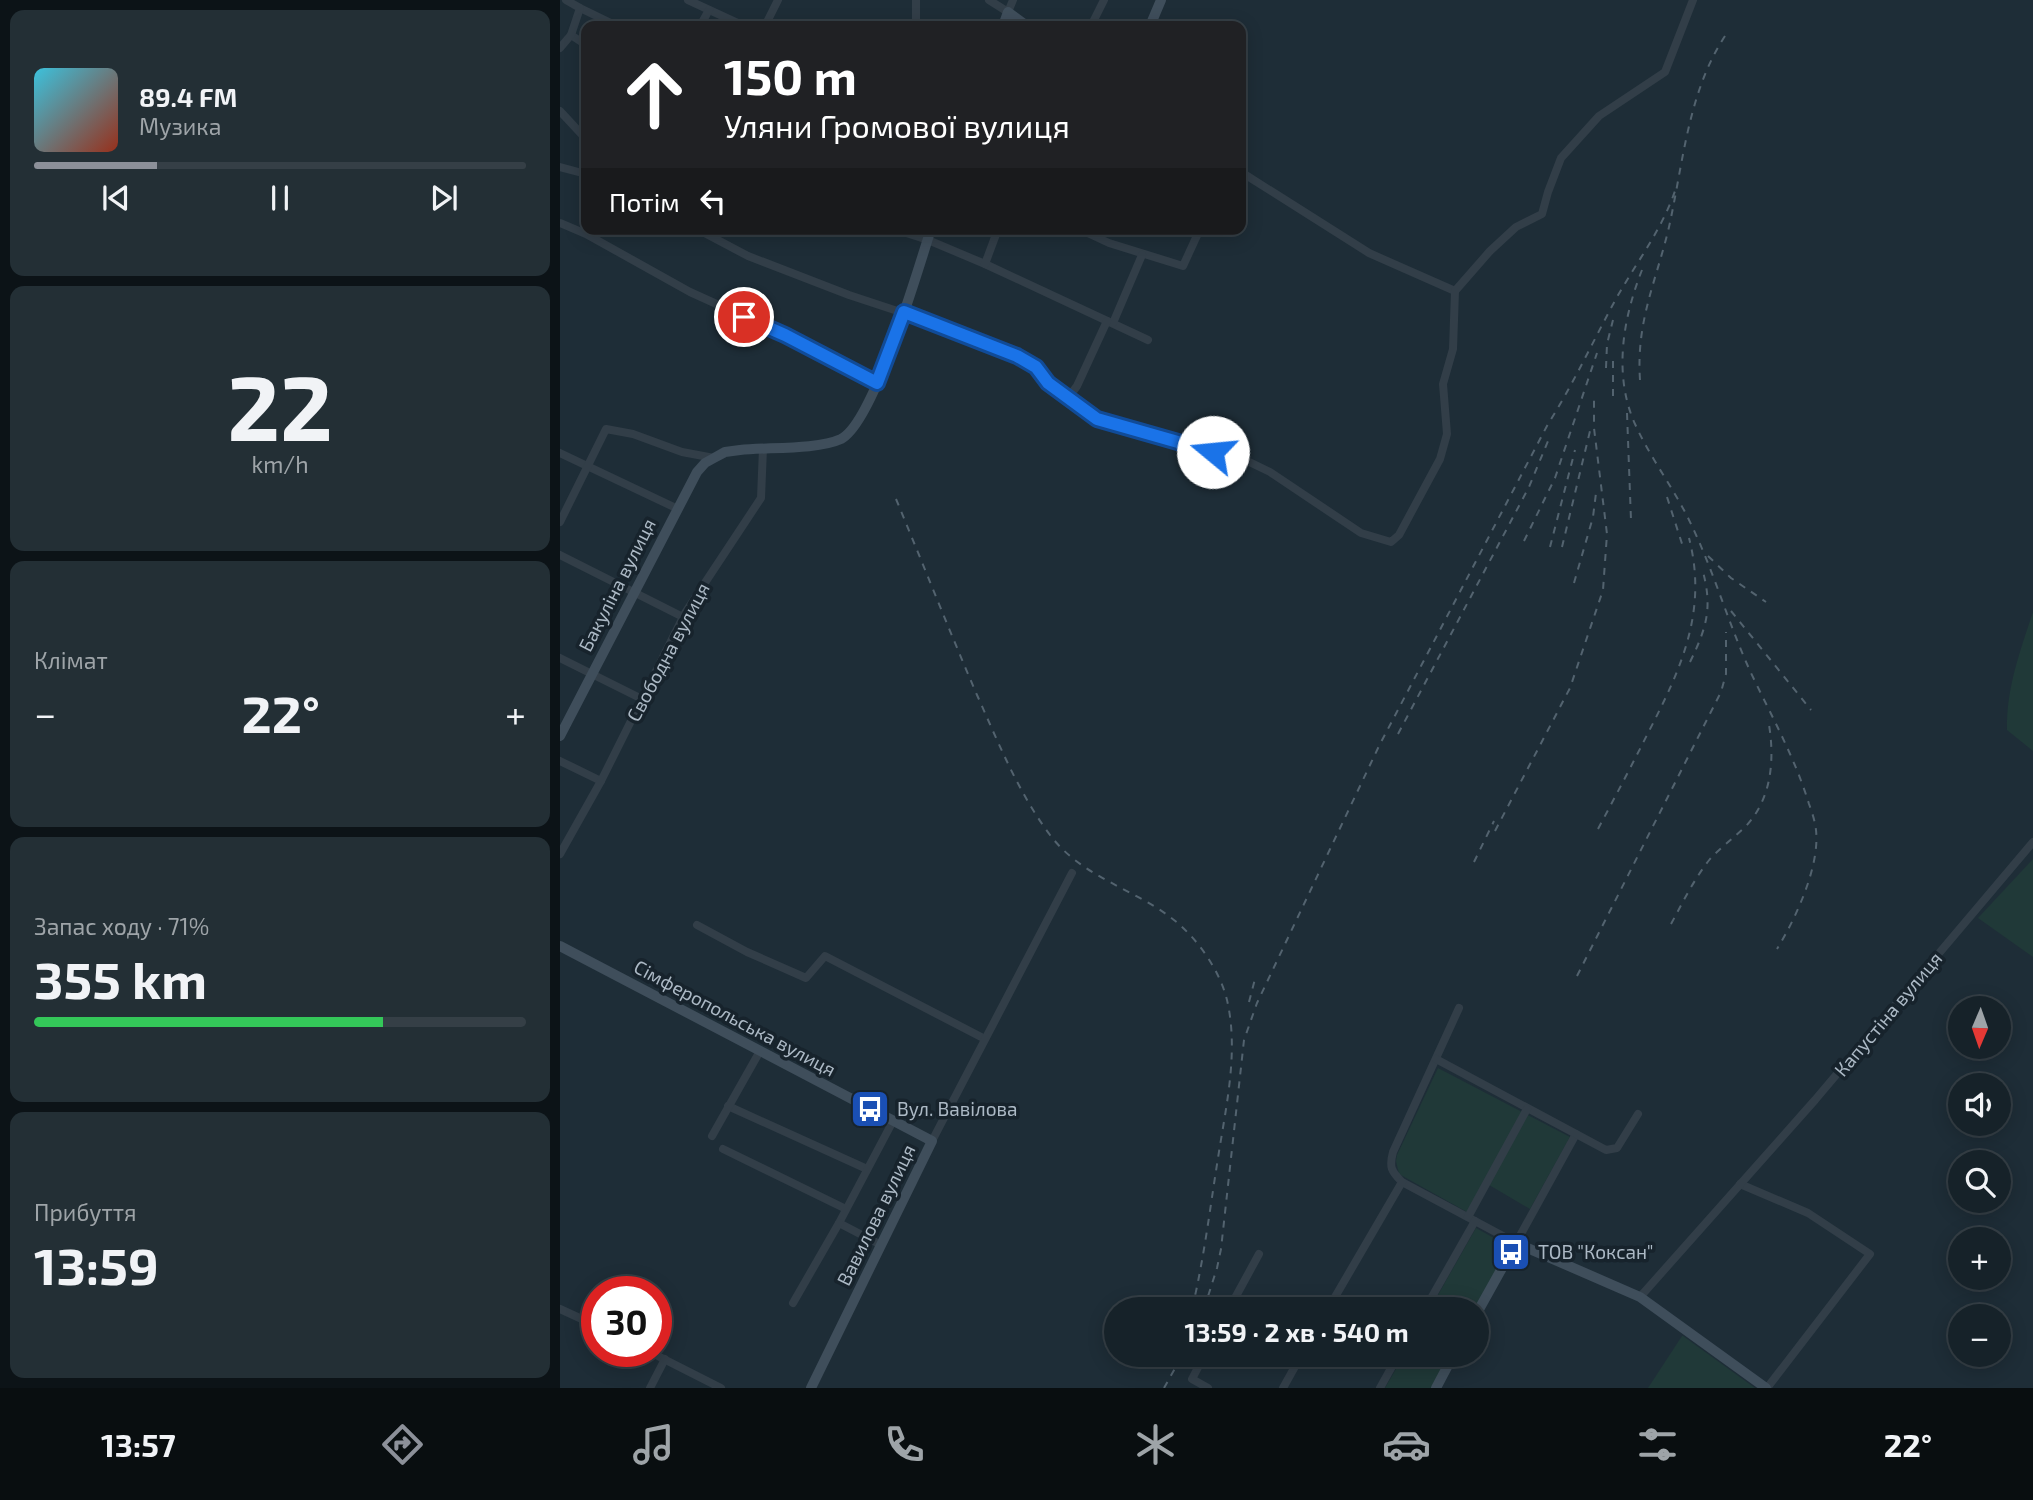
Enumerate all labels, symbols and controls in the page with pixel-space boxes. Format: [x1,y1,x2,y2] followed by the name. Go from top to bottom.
[724,46,857,105] text: 150 m
[609,49,700,140] icon: ahead
[139,81,237,112] text: 89.4 FM
[724,106,1070,144] text: Уляни Громової вулиця
[139,112,221,140] text: Музика
[97,179,135,217] icon: previous
[261,179,299,217] icon: pause
[425,179,463,217] icon: next
[694,182,732,220] icon: left
[609,186,680,217] text: Потім
[714,287,774,347] pin
[725,298,763,336] icon: arrive
[227,350,333,459] text: 22
[1176,415,1250,489] position arrow
[251,450,309,478] text: km/h
[573,514,661,656] street label: Бакуліна вулиця
[621,578,715,726] street label: Свободна вулиця
[34,646,108,674] text: Клімат
[241,681,320,743] text: 22°
[34,690,56,736] text: −
[505,690,526,736] text: +
[34,912,209,940] text: Запас ходу · 71%
[34,947,207,1009] text: 355 km
[1829,947,1947,1081] street label: Капустіна вулиця
[630,955,840,1081] street label: Сімферопольська вулиця
[1948,996,2011,1059] north arrow
[1948,996,2011,1367] map controls
[1948,1073,2011,1136] button: sound
[849,1088,891,1130] bus stop icon: Вул. Вавілова
[897,1097,1018,1121] place label: Вул. Вавілова
[831,1141,921,1289] street label: Вавилова вулиця
[1948,1150,2011,1213] button: search
[34,1198,137,1226] text: Прибуття
[1948,1227,2011,1290] button: +
[1490,1231,1532,1273] bus stop icon: ТОВ "Коксан"
[34,1233,159,1295] text: 13:59
[1538,1240,1654,1263] place label: ТОВ "Коксан"
[581,1276,672,1367] speed limit sign: 30
[1948,1304,2011,1367] button: −
[1184,1316,1409,1347] text: 13:59 · 2 хв · 540 m
[378,1420,427,1469] icon: directions
[629,1420,678,1469] icon: music
[880,1420,929,1469] icon: phone
[1131,1420,1180,1469] icon: climate
[1382,1420,1431,1469] icon: car
[1633,1420,1682,1469] icon: filters
[101,1425,176,1463] text: 13:57
[1884,1425,1932,1463] text: 22°

